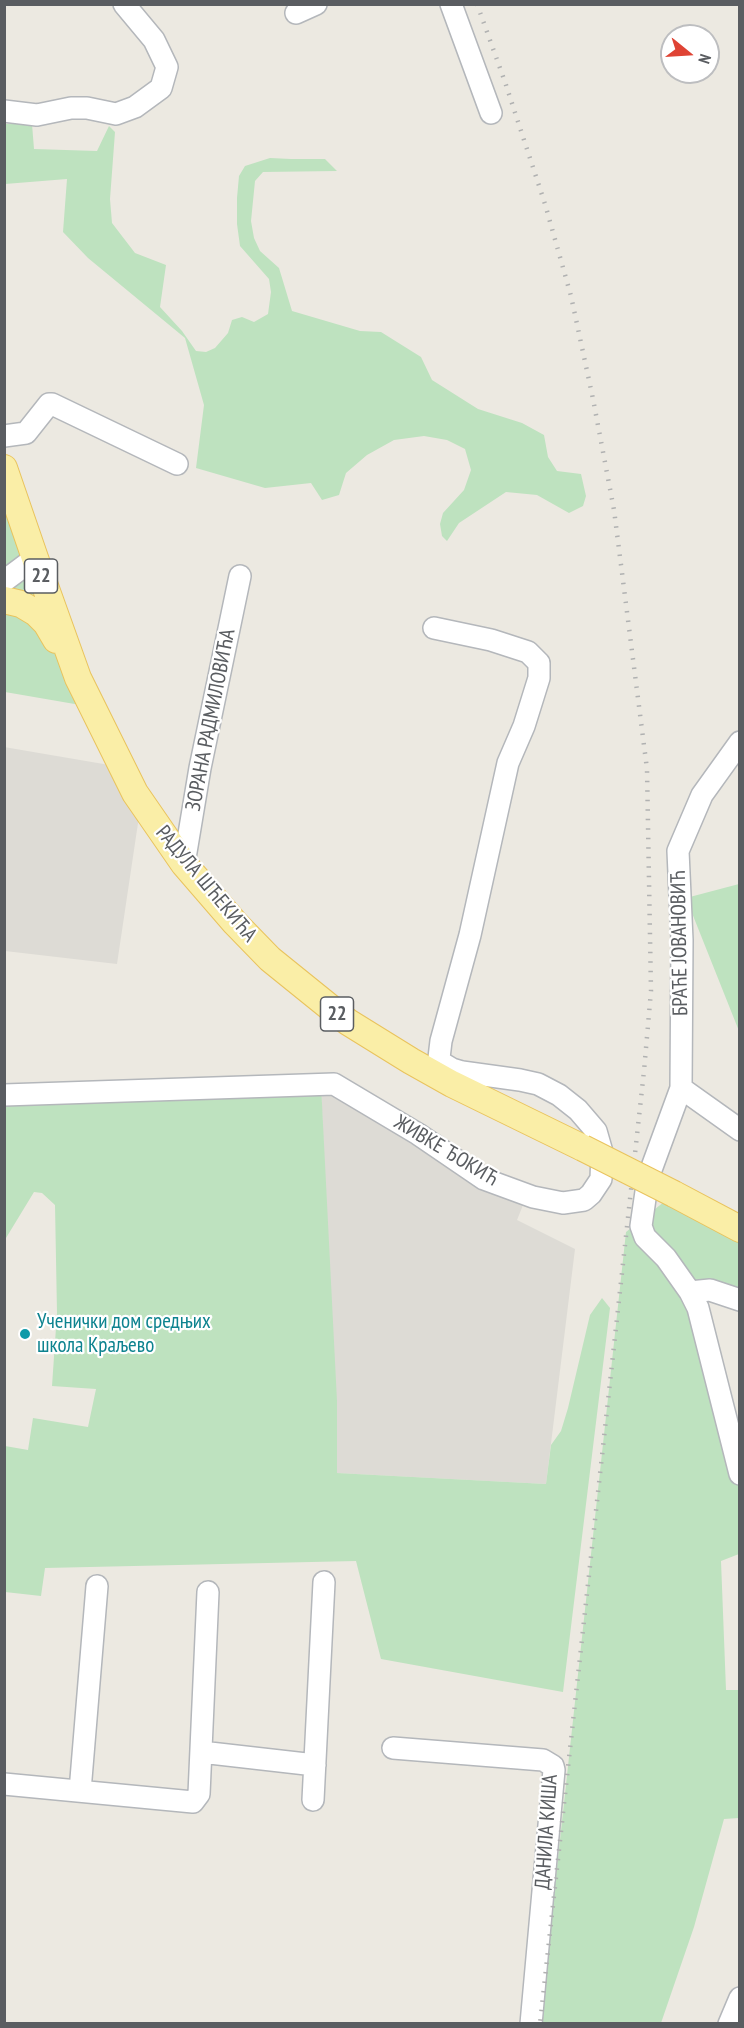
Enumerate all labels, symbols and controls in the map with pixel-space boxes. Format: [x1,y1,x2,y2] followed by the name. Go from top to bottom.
[660,24,720,84] north arrow
[694,52,716,66] text: N
[24,559,57,593] road number: 22
[181,627,241,813] street label: ЗОРАНА РАДМИЛОВИЋА
[150,821,262,947] street label: РАДУЛА ШЋЕКИЋА
[666,870,694,1016] street label: БРАЋЕ ЈОВАНОВИЋ
[320,997,354,1031] road number: 22
[389,1110,503,1192] street label: ЖИВКЕ ЂОКИЋ
[37,1309,211,1359] place label: Ученички дом средњих школа Краљево
[18,1327,32,1341] marker: Ученички дом средњих школа Краљево
[530,1774,564,1890] street label: ДАНИЛА КИША

